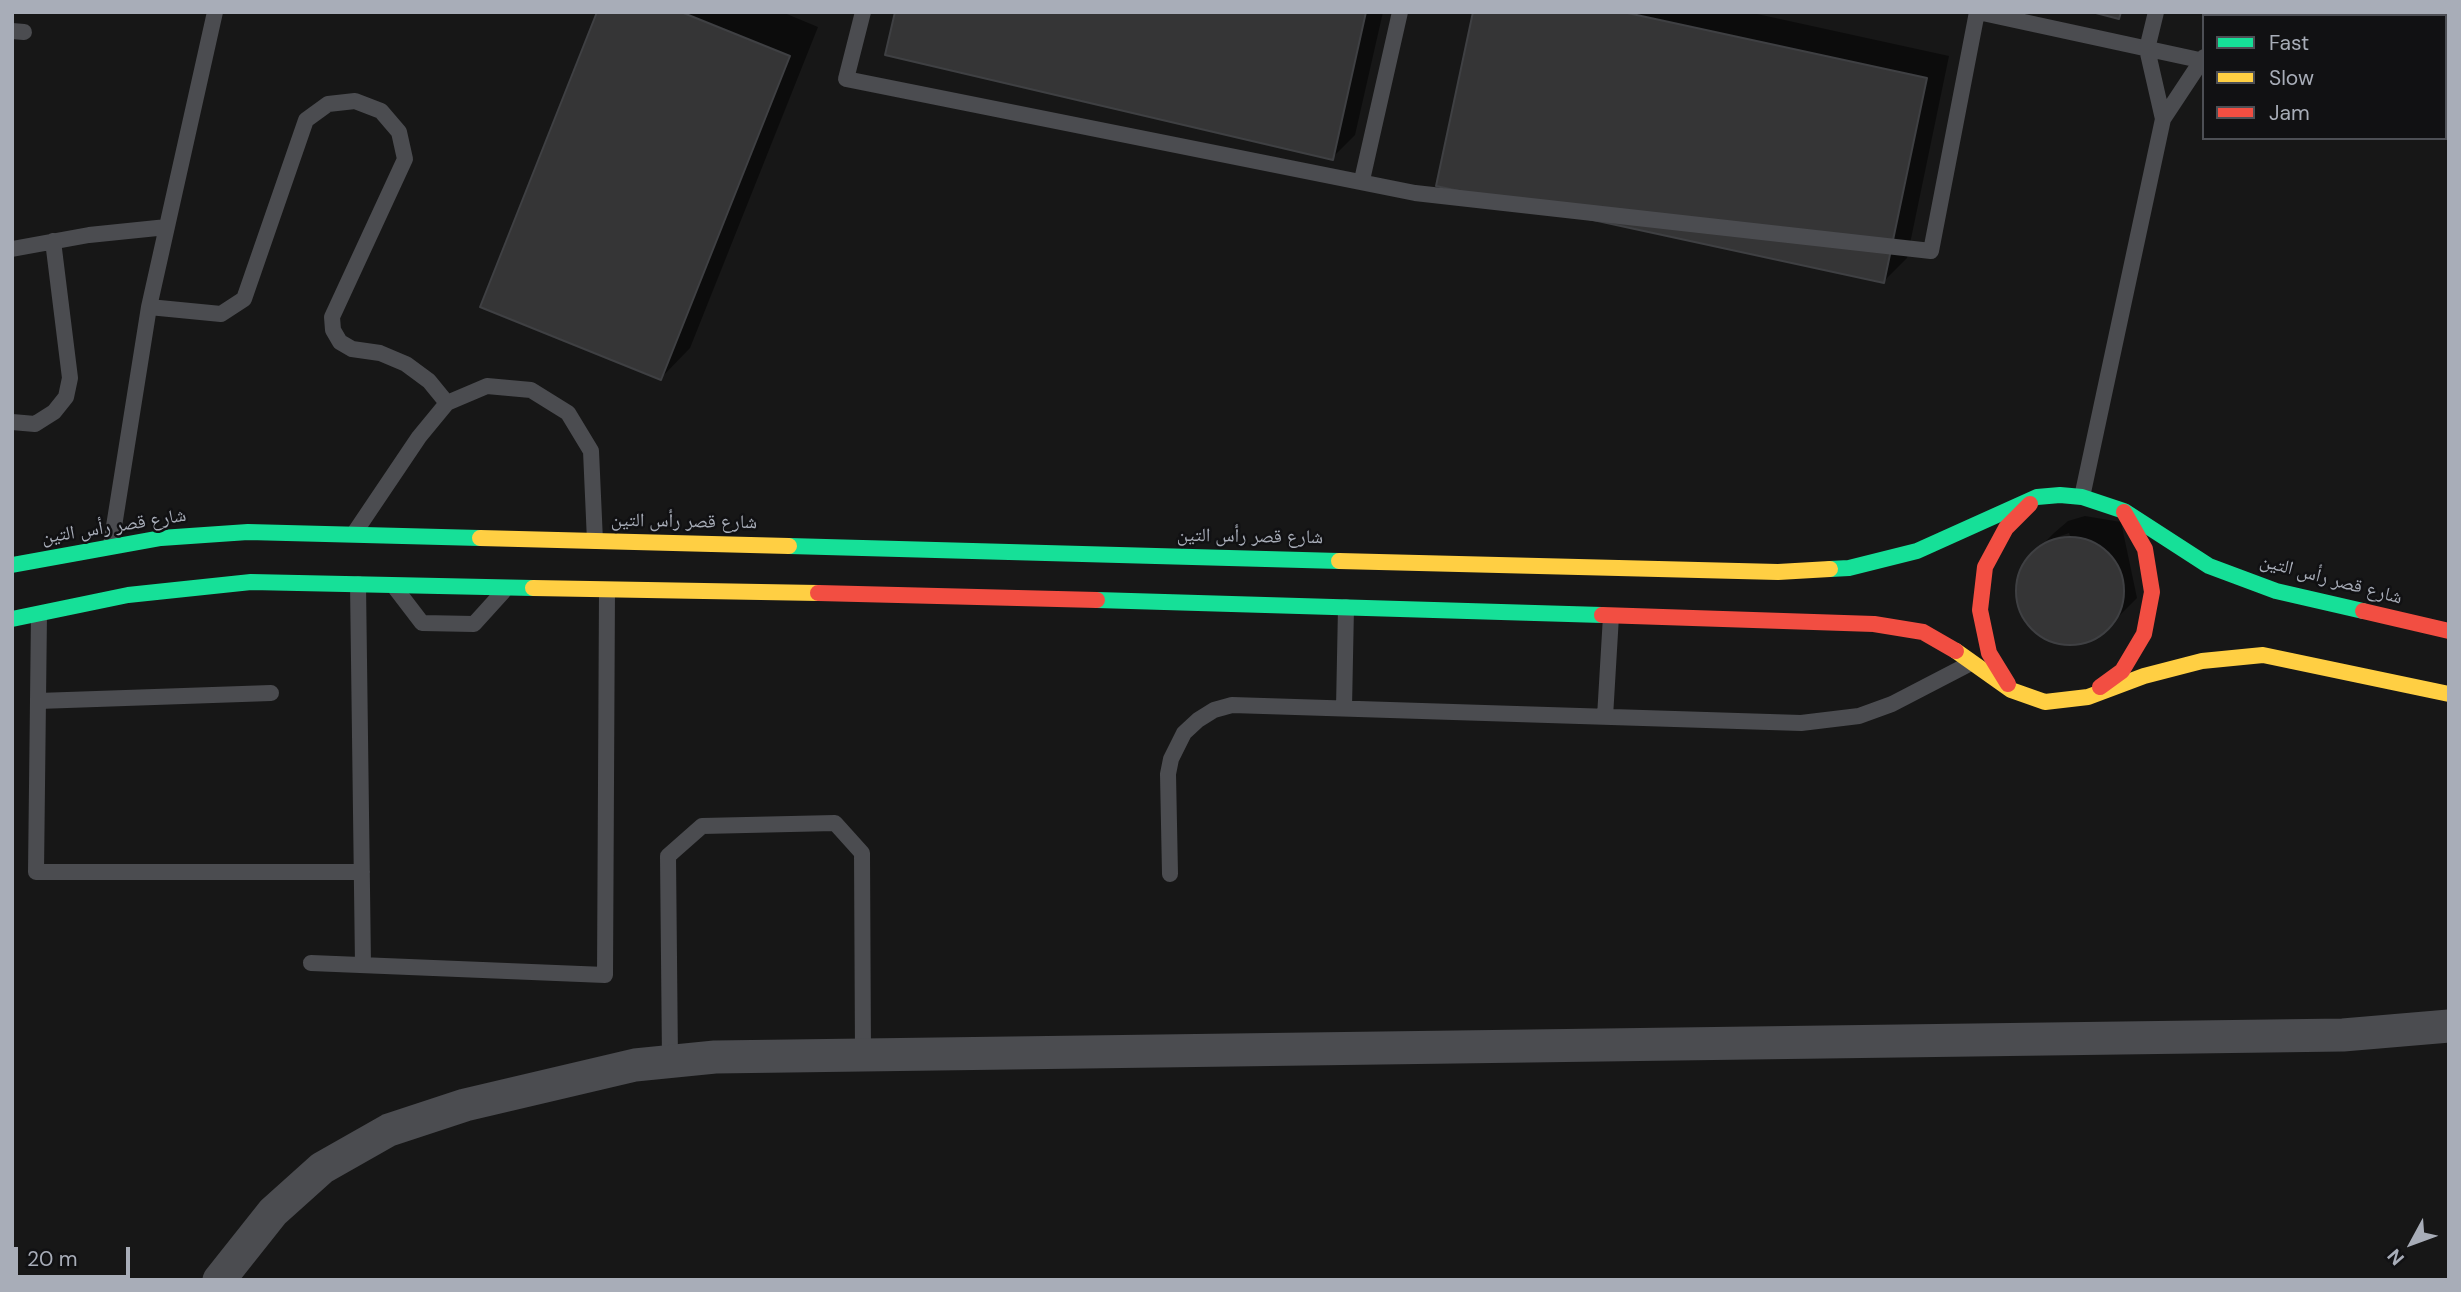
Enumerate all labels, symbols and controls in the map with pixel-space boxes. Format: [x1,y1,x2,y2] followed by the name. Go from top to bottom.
[2202,14,2447,140] legend
[2269,29,2309,57] text: Fast
[2269,64,2314,92] text: Slow
[2269,99,2310,127] text: Jam
[40,504,188,550] street label: شارع قصر رأس التين
[611,509,757,535] street label: شارع قصر رأس التين
[1177,524,1323,550] street label: شارع قصر رأس التين
[2257,550,2405,610] street label: شارع قصر رأس التين
[2377,1208,2447,1278] north arrow
[18,1232,133,1276] scale bar
[2382,1244,2410,1271] text: N
[27,1245,78,1273] text: 20 m

